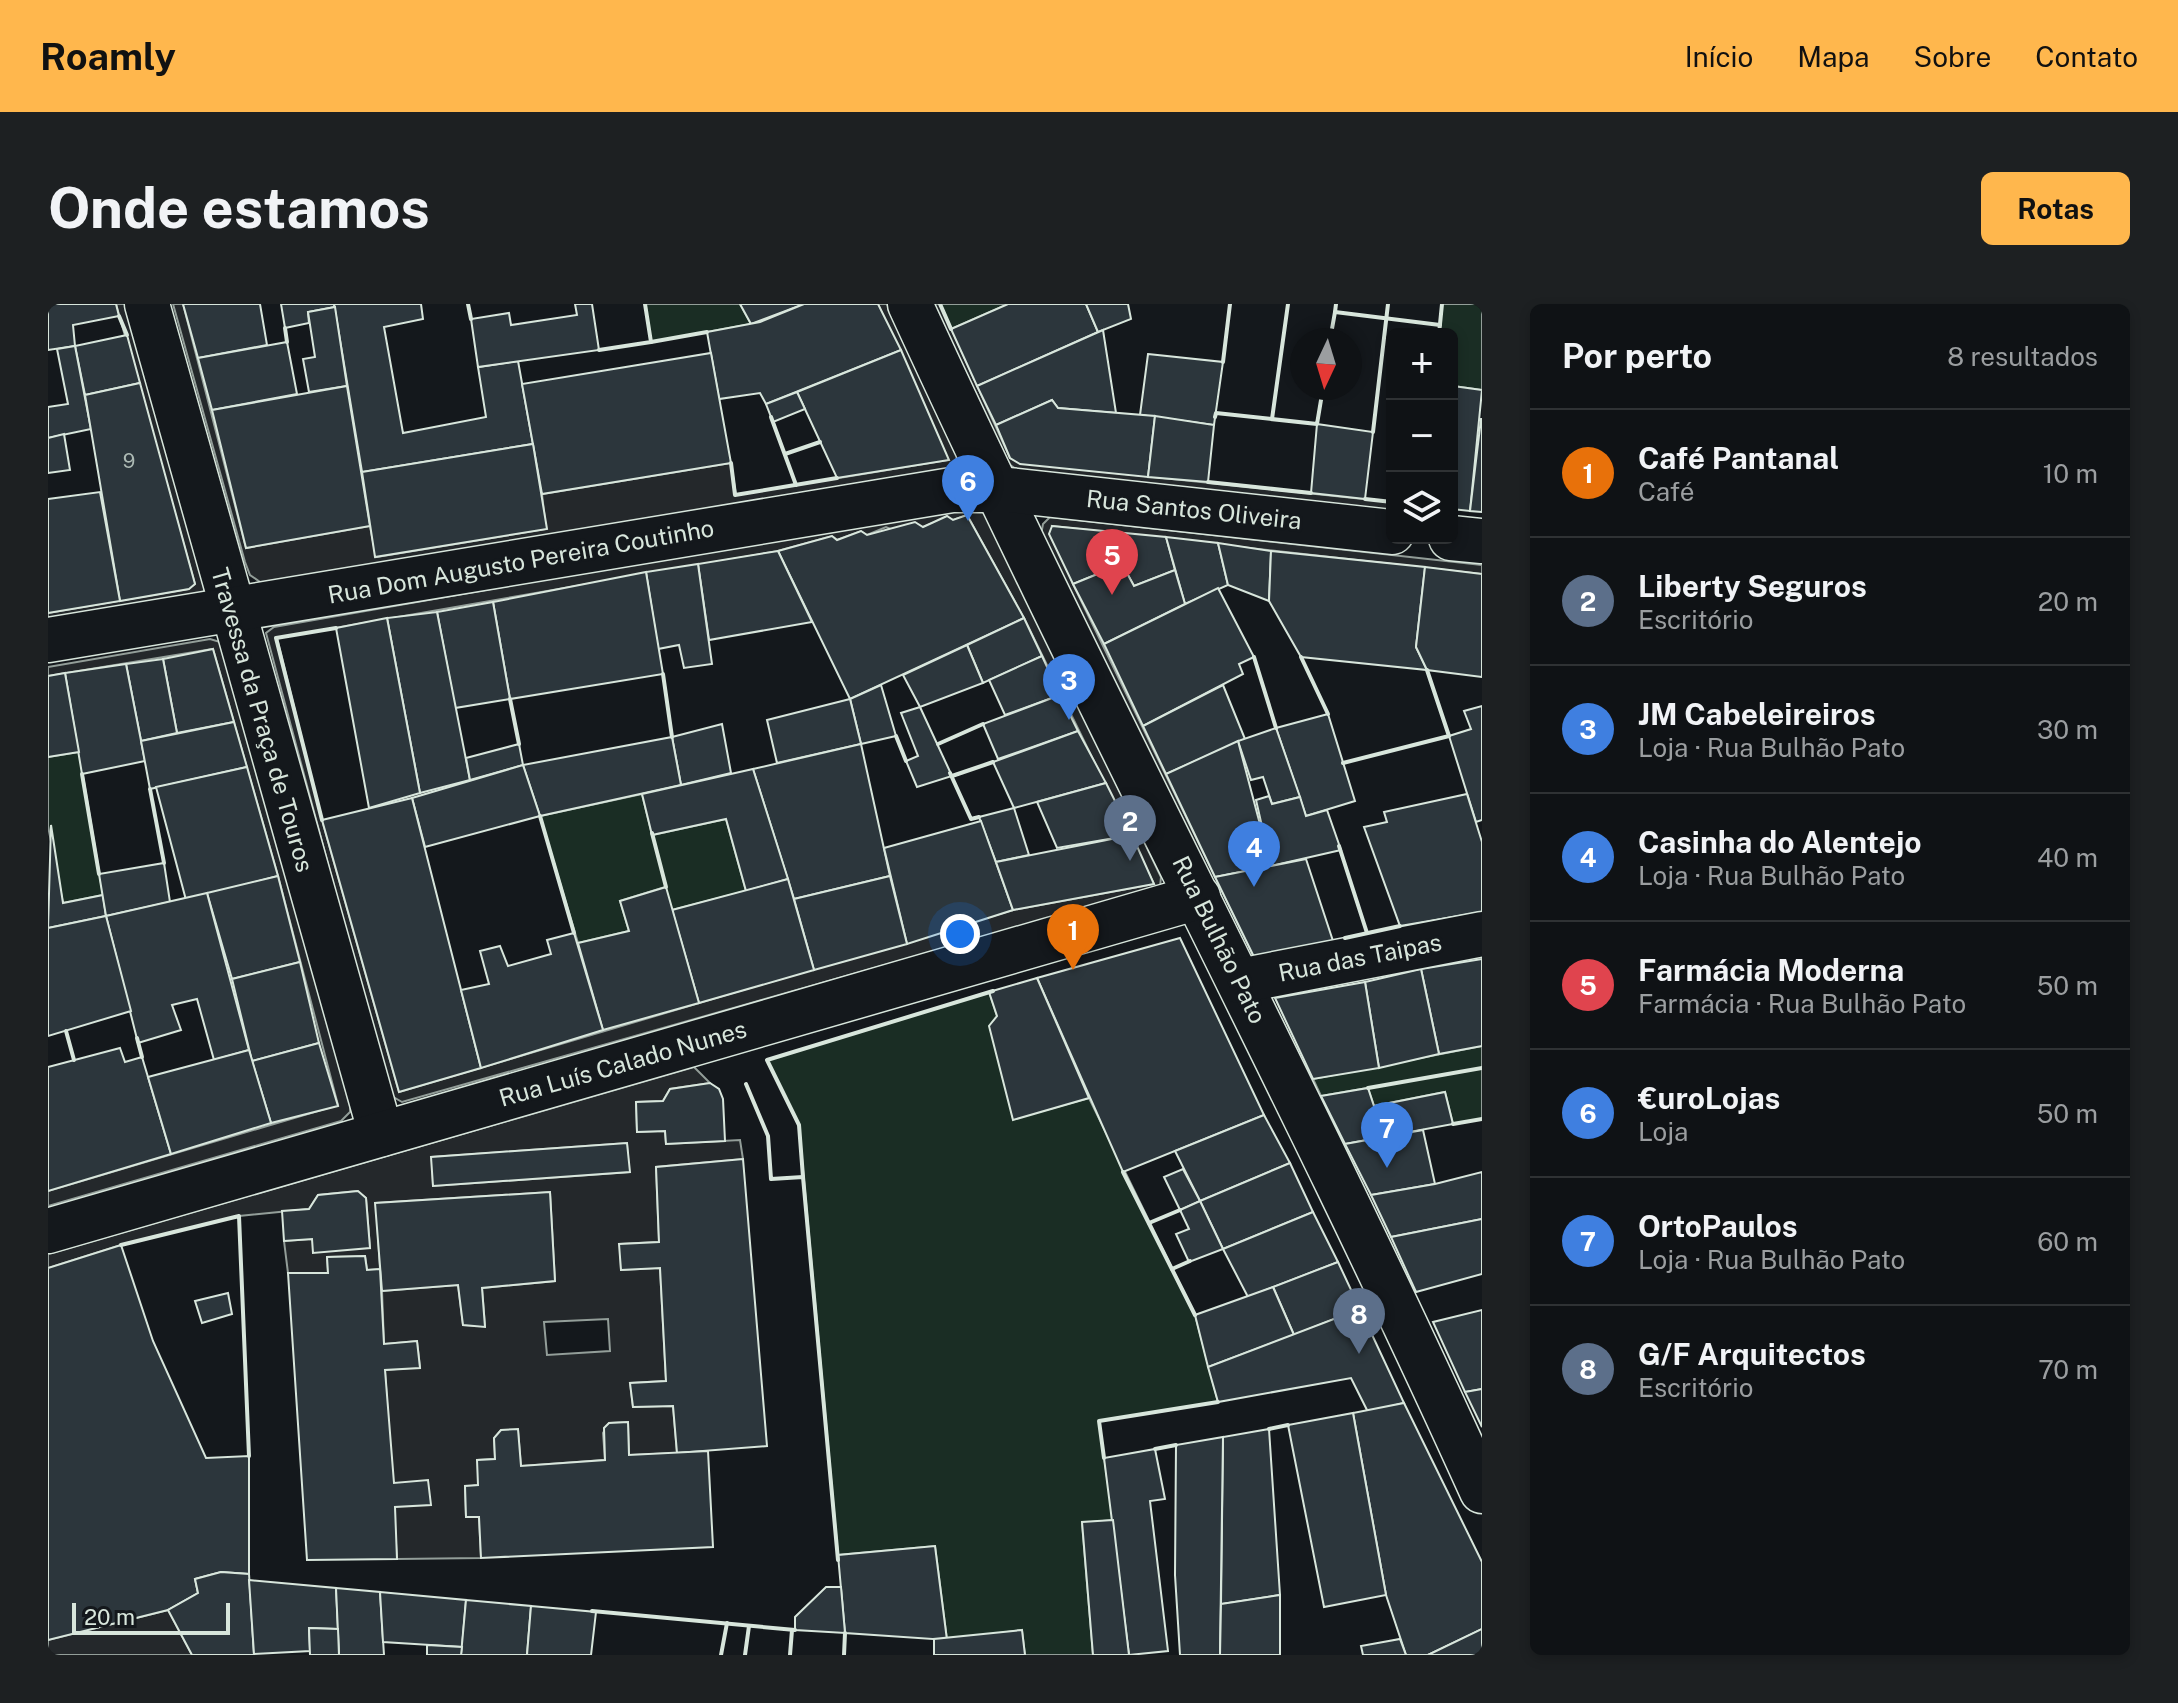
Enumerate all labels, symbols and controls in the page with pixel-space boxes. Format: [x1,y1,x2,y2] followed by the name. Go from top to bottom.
[40,34,176,79] text: Roamly
[1685,40,1753,73] text: Início
[1797,40,1869,73] text: Mapa
[1913,40,1991,73] text: Sobre
[2035,40,2138,73] text: Contato
[1981,172,2130,245] button: Rotas
[48,175,430,241] text: Onde estamos
[1290,328,1362,400] north arrow
[1386,328,1458,544] map controls
[1386,328,1458,400] button: +
[1562,336,1712,376] text: Por perto
[1947,341,2098,372] text: 8 resultados
[1386,400,1458,472] button: −
[1638,440,1839,476] text: Café Pantanal
[123,449,135,473] house number: 9
[942,455,994,521] pin: 6
[1582,458,1594,489] text: 1
[2043,458,2098,489] text: 10 m
[1386,472,1458,544] button: layers
[1638,476,1695,507] text: Café
[1085,484,1303,534] street label: Rua Santos Oliveira
[326,513,716,609] street label: Rua Dom Augusto Pereira Coutinho
[1086,529,1138,595] pin: 5
[206,564,320,875] street label: Travessa da Praça de Touros
[1638,568,1867,604] text: Liberty Seguros
[1580,586,1596,617] text: 2
[2038,586,2098,617] text: 20 m
[1638,604,1753,635] text: Escritório
[1043,654,1095,720] pin: 3
[1638,696,1875,732] text: JM Cabeleireiros
[1579,714,1597,745] text: 3
[2037,714,2098,745] text: 30 m
[1638,732,1905,763] text: Loja · Rua Bulhão Pato
[1104,795,1156,861] pin: 2
[1228,821,1280,887] pin: 4
[1638,824,1922,860] text: Casinha do Alentejo
[1579,842,1597,873] text: 4
[2037,842,2098,873] text: 40 m
[1167,851,1273,1028] street label: Rua Bulhão Pato
[1638,860,1905,891] text: Loja · Rua Bulhão Pato
[1047,904,1099,970] pin: 1
[940,914,980,954] your location
[1276,927,1444,987] street label: Rua das Taipas
[1638,952,1904,988] text: Farmácia Moderna
[1579,970,1597,1001] text: 5
[2037,970,2098,1001] text: 50 m
[1638,988,1966,1019] text: Farmácia · Rua Bulhão Pato
[496,1014,750,1112] street label: Rua Luís Calado Nunes
[1638,1080,1780,1116] text: €uroLojas
[1579,1098,1597,1129] text: 6
[2037,1098,2098,1129] text: 50 m
[1361,1102,1413,1168] pin: 7
[1638,1116,1688,1147] text: Loja
[1638,1208,1798,1244] text: OrtoPaulos
[1580,1226,1596,1257] text: 7
[2037,1226,2098,1257] text: 60 m
[1638,1244,1905,1275] text: Loja · Rua Bulhão Pato
[1333,1288,1385,1354] pin: 8
[1638,1336,1866,1372] text: G/F Arquitectos
[1579,1354,1597,1385] text: 8
[2038,1354,2098,1385] text: 70 m
[1638,1372,1753,1403] text: Escritório
[72,1599,230,1635] scale bar
[84,1604,135,1630] text: 20 m

